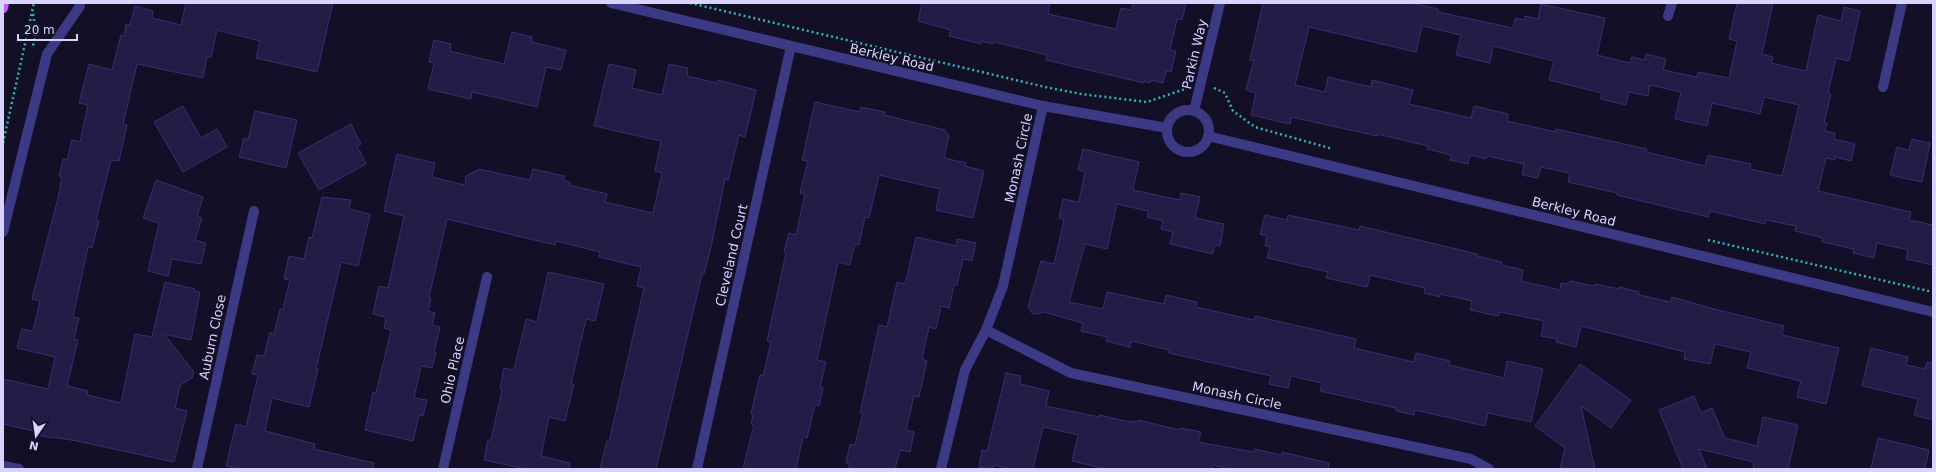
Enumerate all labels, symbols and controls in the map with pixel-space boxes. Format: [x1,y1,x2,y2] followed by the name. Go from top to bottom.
[18,16,77,42] scale bar
[1179,17,1210,91] street label: Parkin Way
[24,23,55,37] text: 20 m
[848,41,935,74] street label: Berkley Road
[1002,112,1035,204] street label: Monash Circle
[1530,194,1617,229] street label: Berkley Road
[712,203,751,308] street label: Cleveland Court
[196,293,229,381] street label: Auburn Close
[437,335,468,405] street label: Ohio Place
[1191,379,1283,412] street label: Monash Circle
[16,416,56,456] north arrow
[28,438,40,453] text: N

